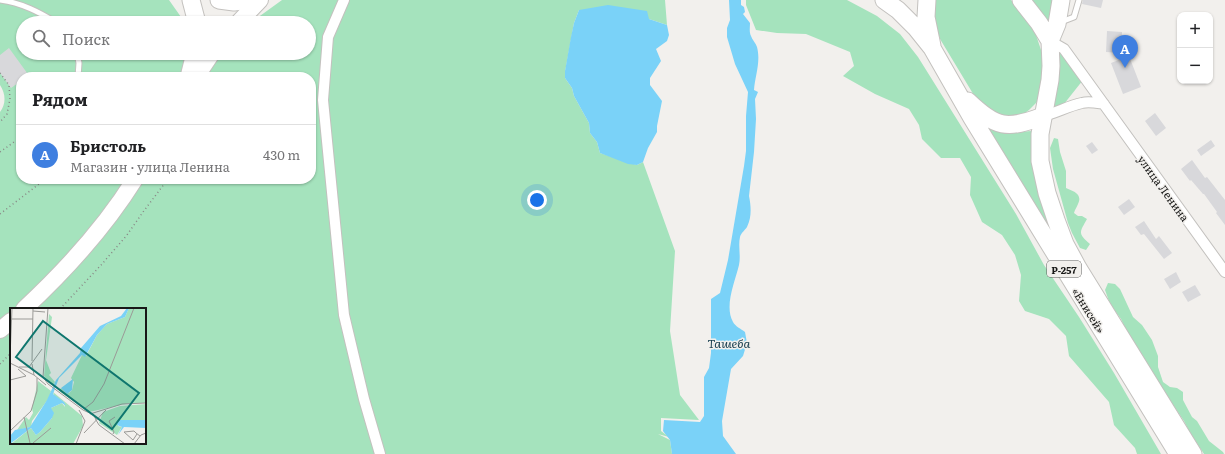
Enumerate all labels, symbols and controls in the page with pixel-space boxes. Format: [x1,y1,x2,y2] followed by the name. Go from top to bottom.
[1177,12,1213,84] map controls
[1177,12,1213,48] button: +
[16,16,316,60] search box
[30,27,52,49] icon: search
[62,27,110,50] text: Поиск
[1112,35,1138,68] pin: A
[1177,48,1213,84] button: −
[32,86,88,111] text: Рядом
[70,134,146,157] text: Бристоль
[40,145,50,164] text: A
[263,145,300,164] text: 430 m
[1134,152,1194,224] street label: улица Ленина
[70,157,230,176] text: Магазин · улица Ленина
[527,190,547,210] your location
[1047,261,1081,277] road number: Р-257
[1069,284,1109,336] street label: «Енисей»
[10,308,146,444] inset map
[708,334,751,352] water label: Ташеба

